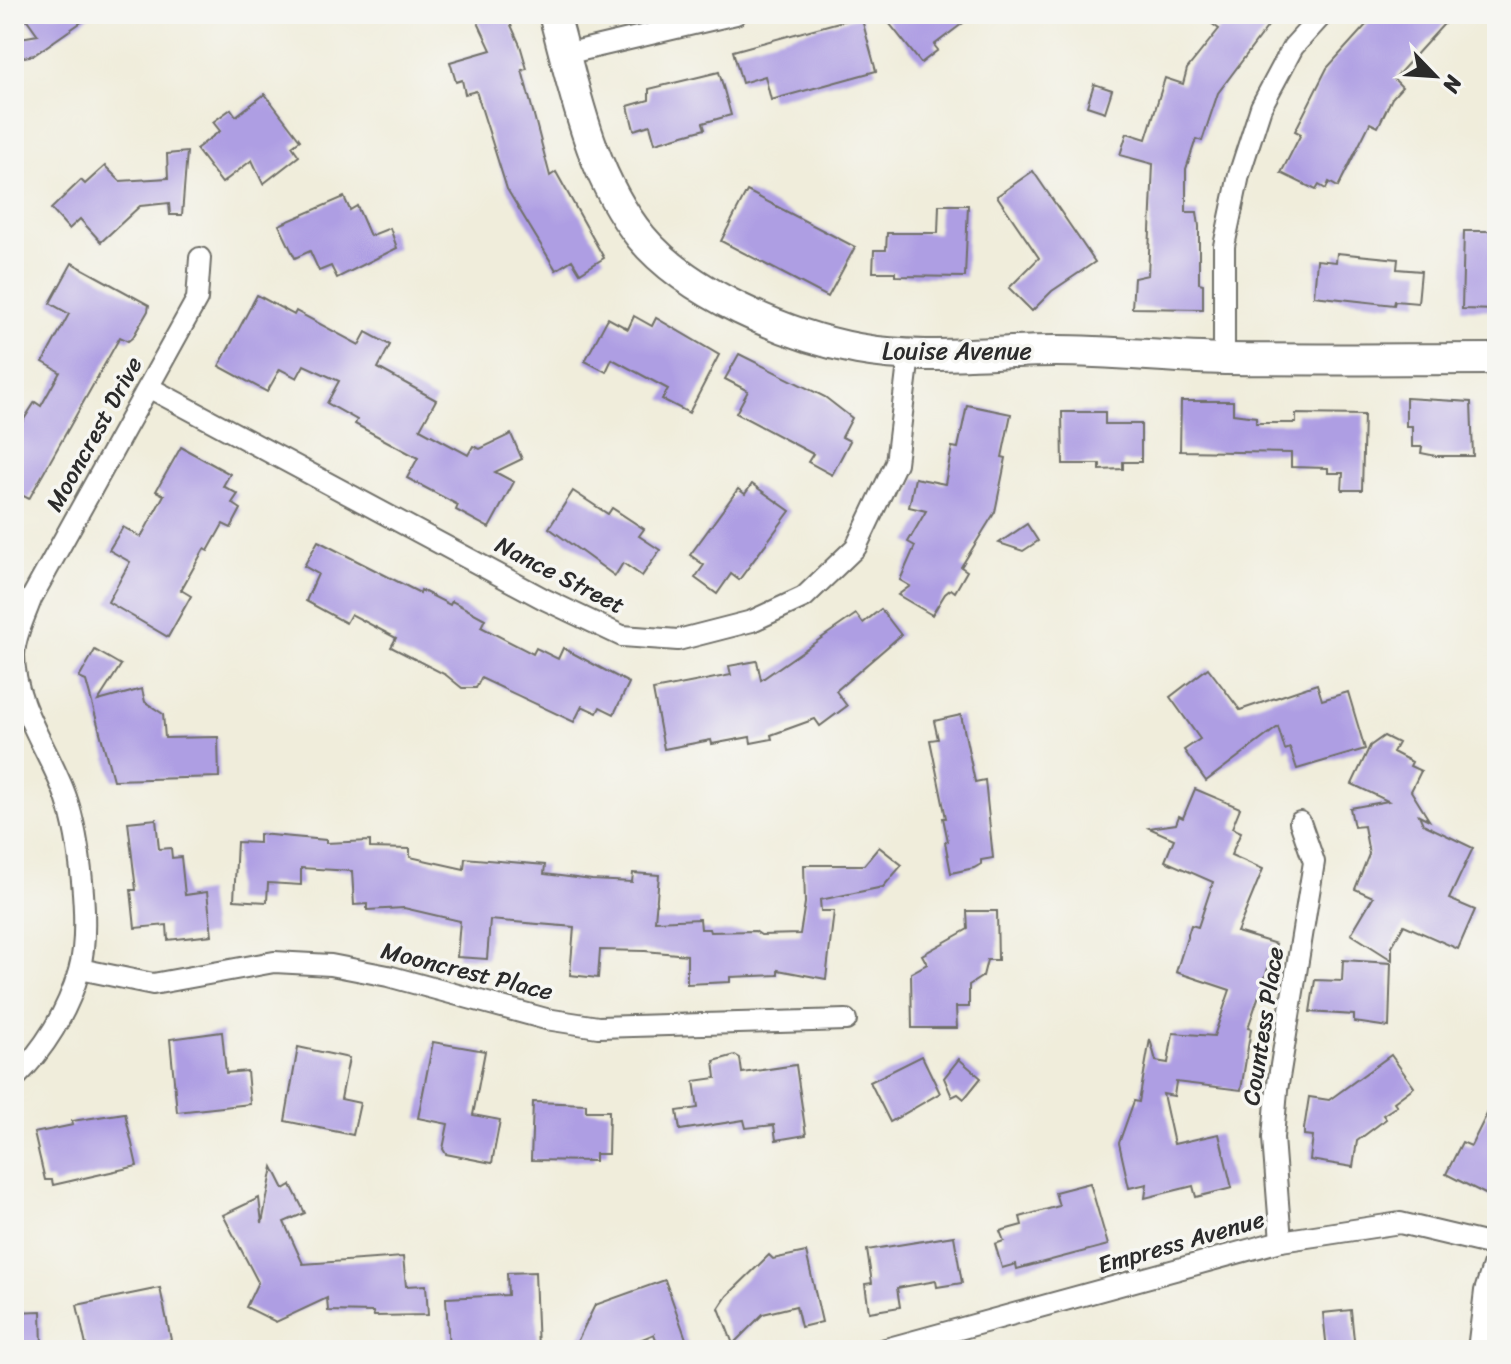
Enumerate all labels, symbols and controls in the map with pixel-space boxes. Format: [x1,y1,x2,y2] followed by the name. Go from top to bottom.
[1395,36,1475,116] north arrow
[1431,68,1474,100] text: N
[882,330,1032,372] street label: Louise Avenue
[34,348,154,520] street label: Mooncrest Drive
[488,524,632,626] street label: Nance Street
[377,929,557,1013] street label: Mooncrest Place
[1230,944,1296,1108] street label: Countess Place
[1092,1198,1270,1286] street label: Empress Avenue

